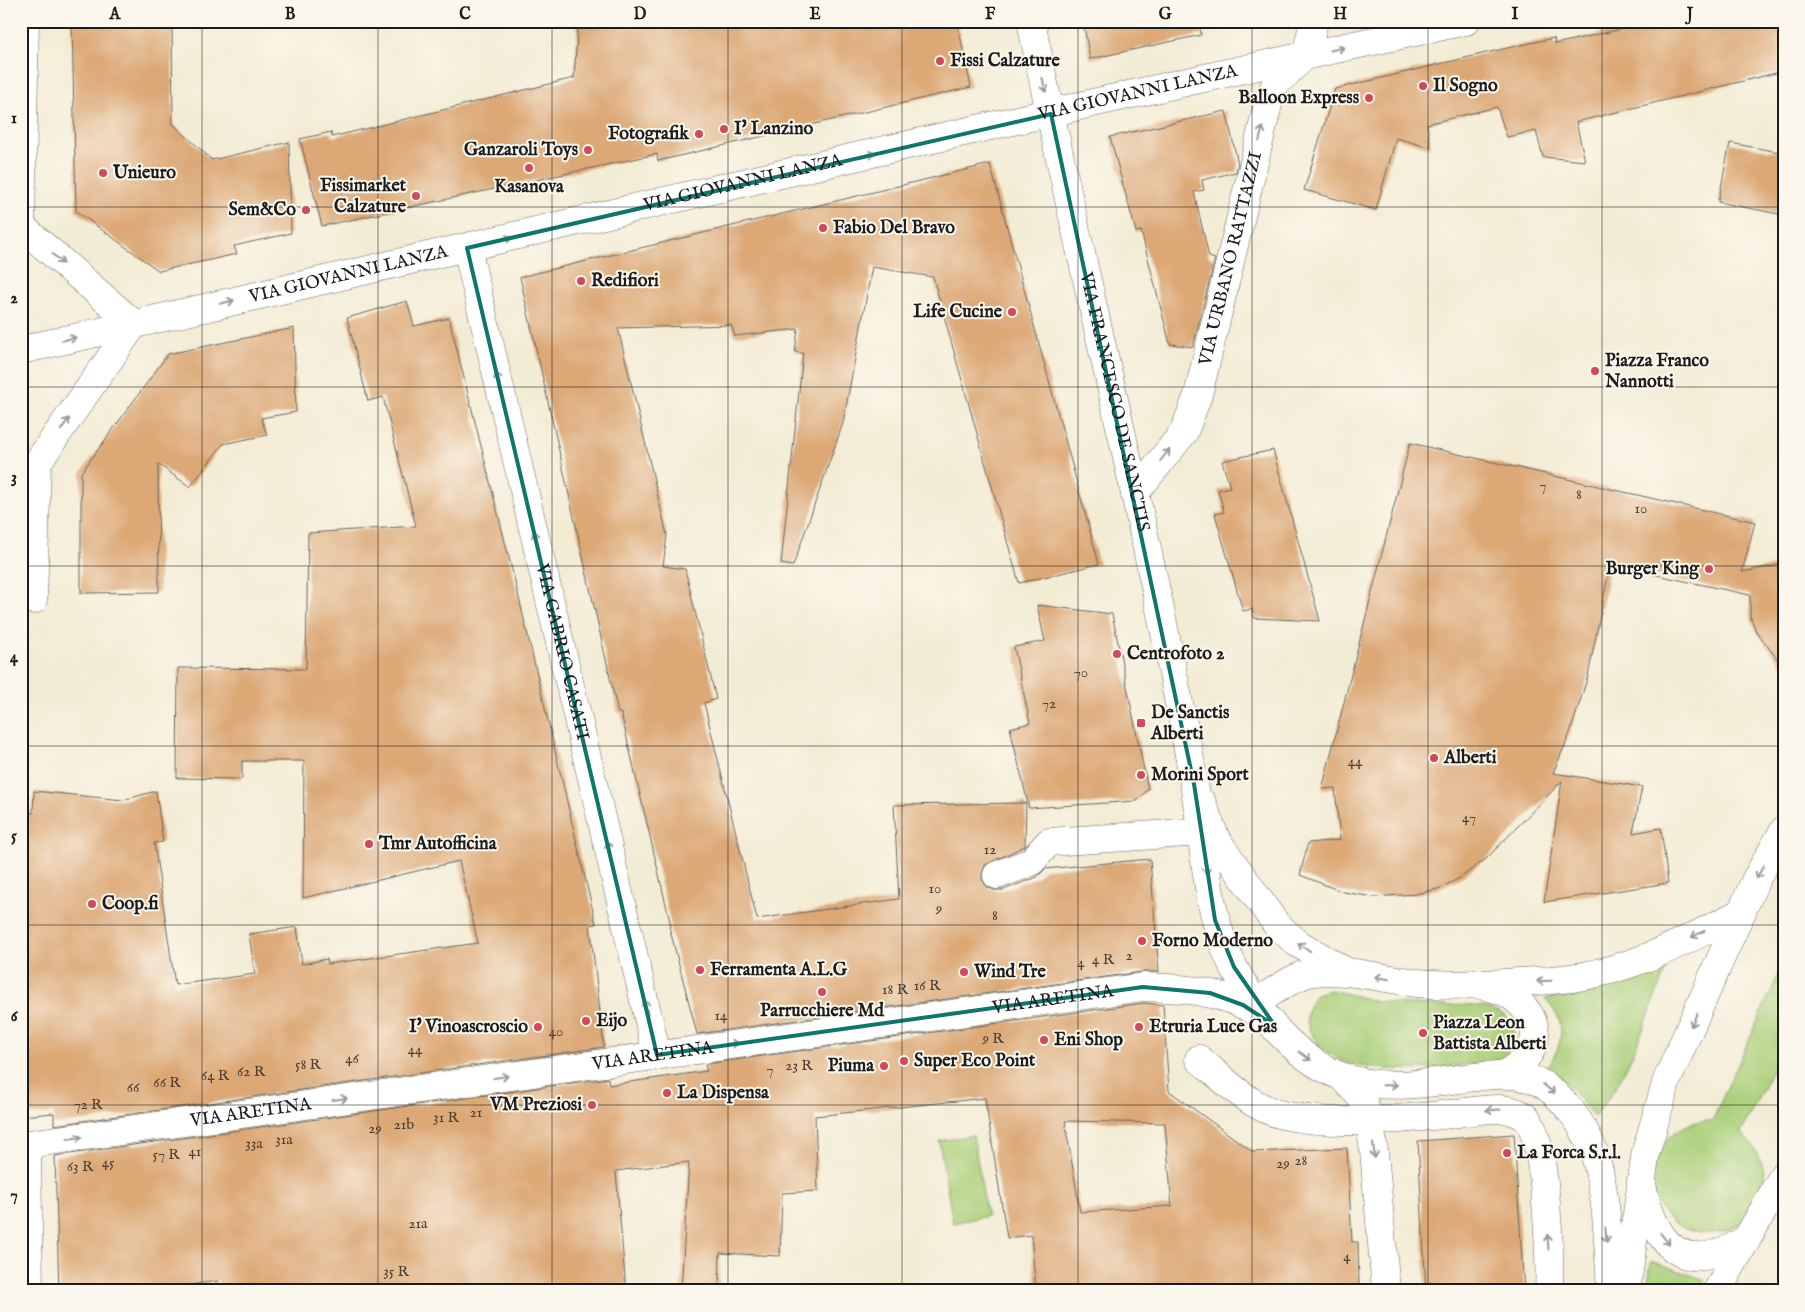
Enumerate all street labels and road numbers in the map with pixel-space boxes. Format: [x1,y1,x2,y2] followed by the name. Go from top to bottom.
[1035,59,1240,127] street label: VIA GIOVANNI LANZA
[640,149,845,217] street label: VIA GIOVANNI LANZA
[1194,149,1268,369] street label: VIA URBANO RATTAZZI
[246,240,451,309] street label: VIA GIOVANNI LANZA
[1074,269,1155,534] street label: VIA FRANCESCO DE SANCTIS
[530,560,594,743] street label: VIA GABRIO CASATI
[990,980,1116,1020] street label: VIA ARETINA
[590,1036,716,1076] street label: VIA ARETINA
[188,1093,314,1133] street label: VIA ARETINA

